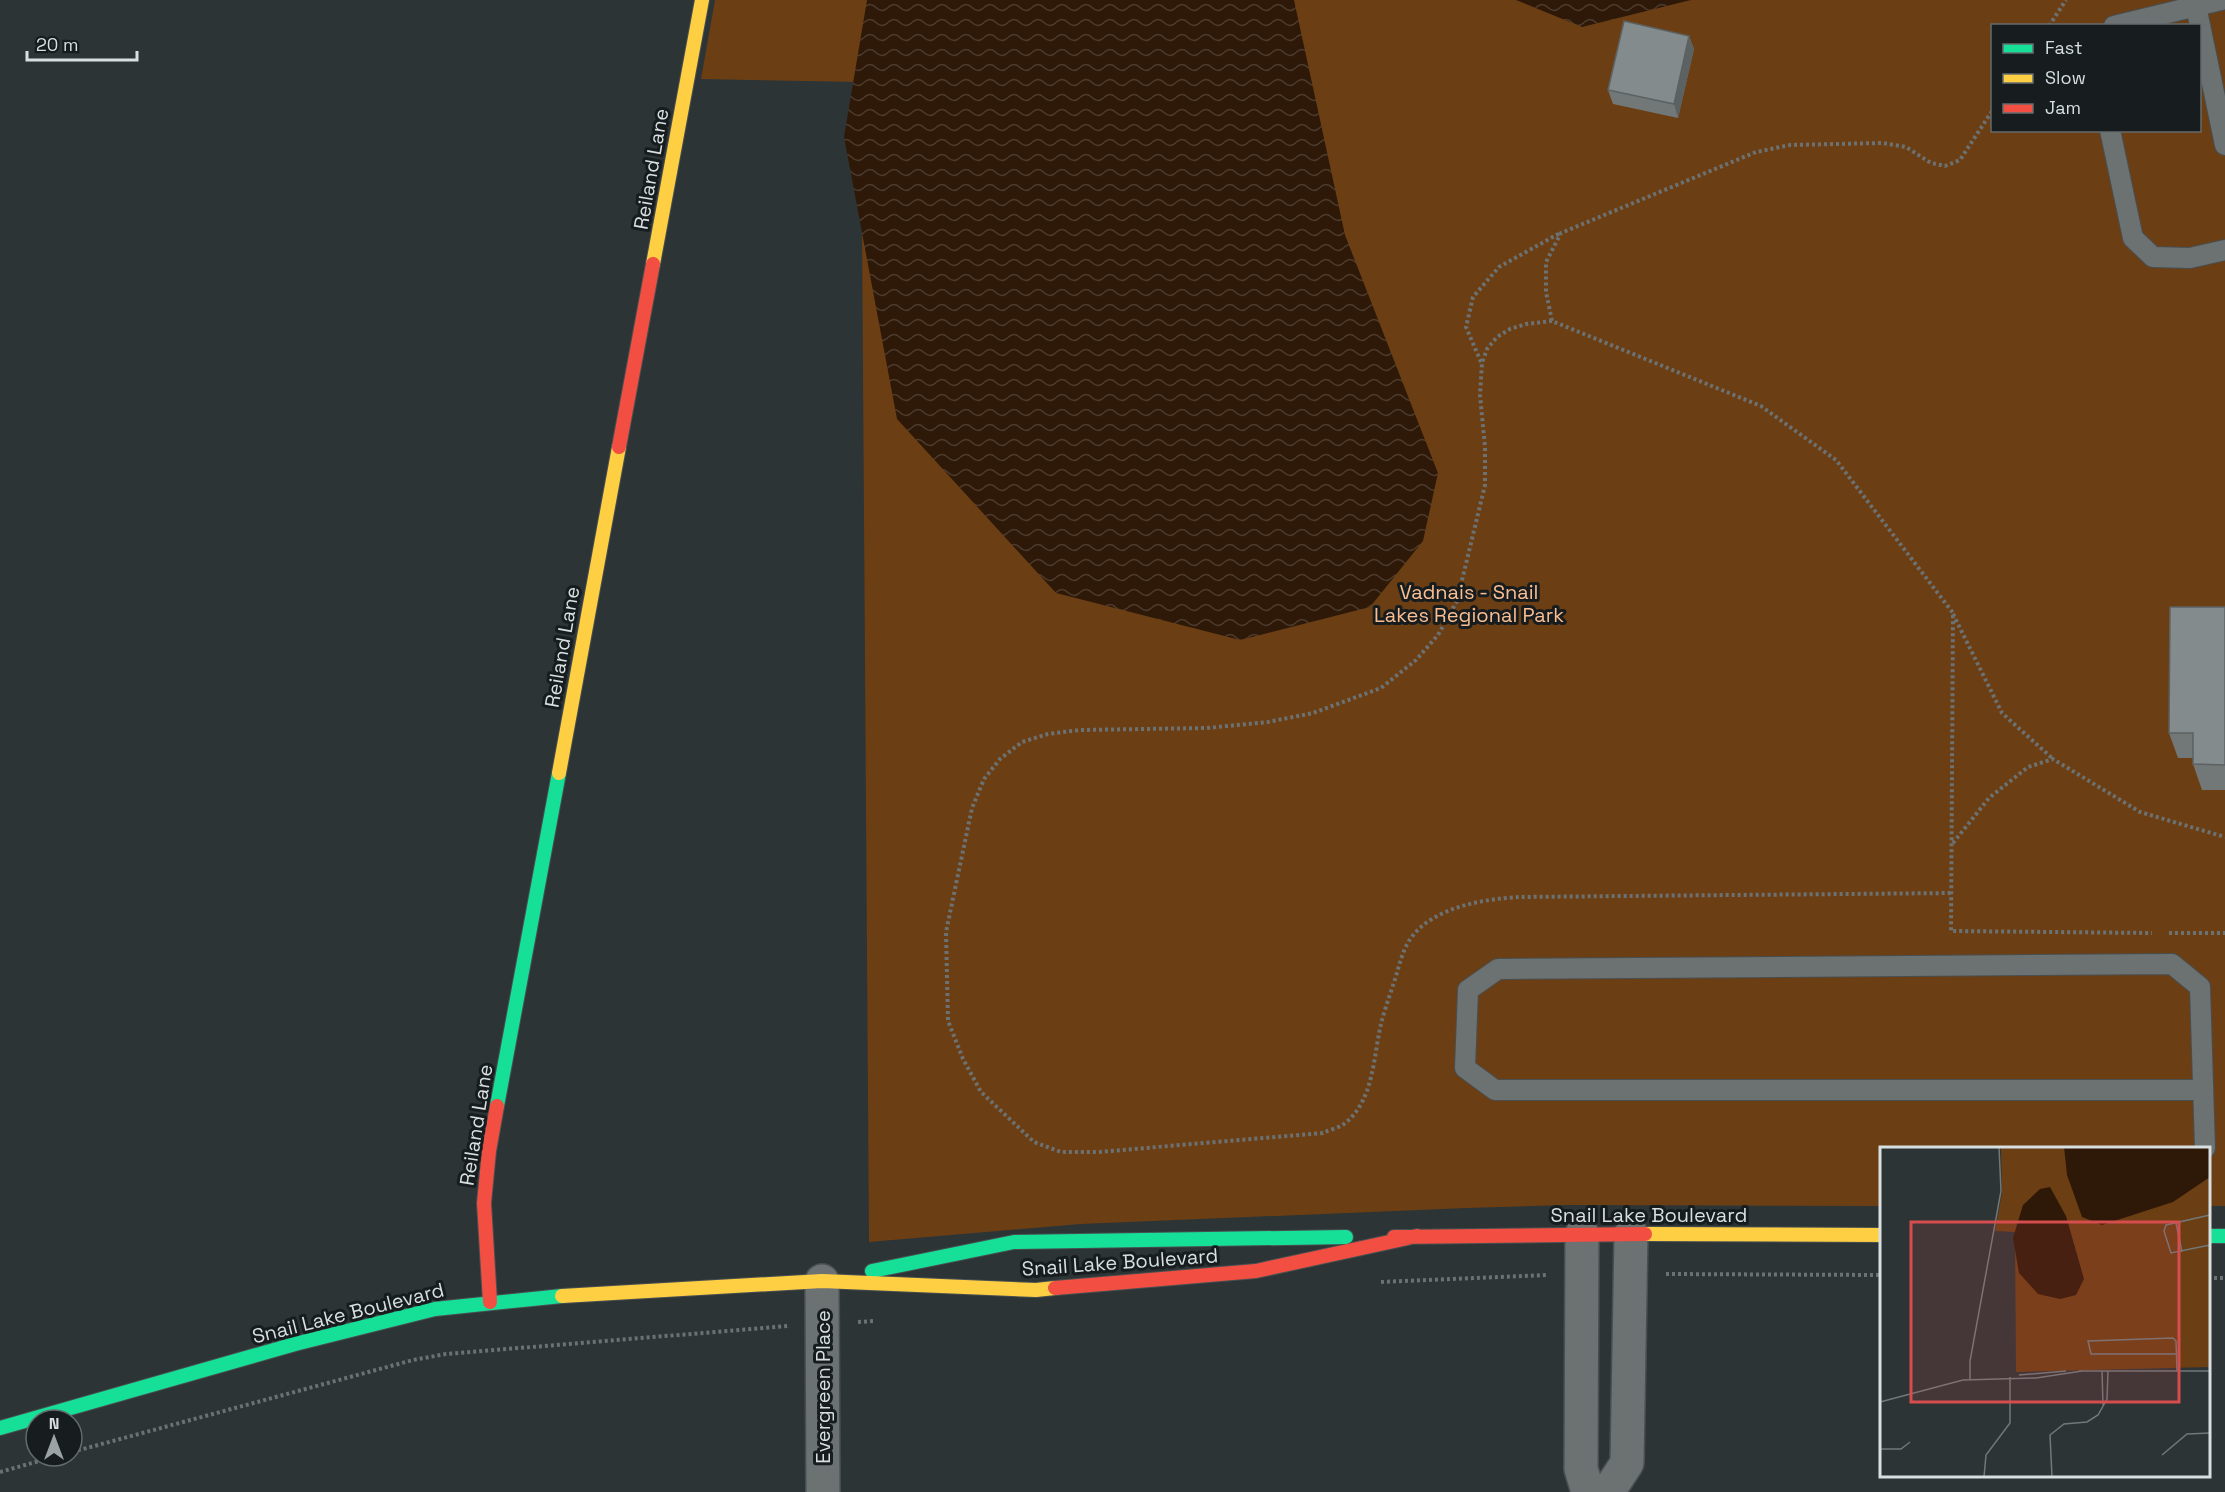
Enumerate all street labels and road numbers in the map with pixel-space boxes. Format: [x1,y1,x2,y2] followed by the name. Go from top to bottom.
[628,106,674,232] street label: Reiland Lane
[539,584,585,710] street label: Reiland Lane
[454,1062,498,1188] street label: Reiland Lane
[1551,1202,1747,1228] street label: Snail Lake Boulevard
[1021,1242,1219,1282] street label: Snail Lake Boulevard
[249,1277,447,1349] street label: Snail Lake Boulevard
[810,1310,836,1464] street label: Evergreen Place

